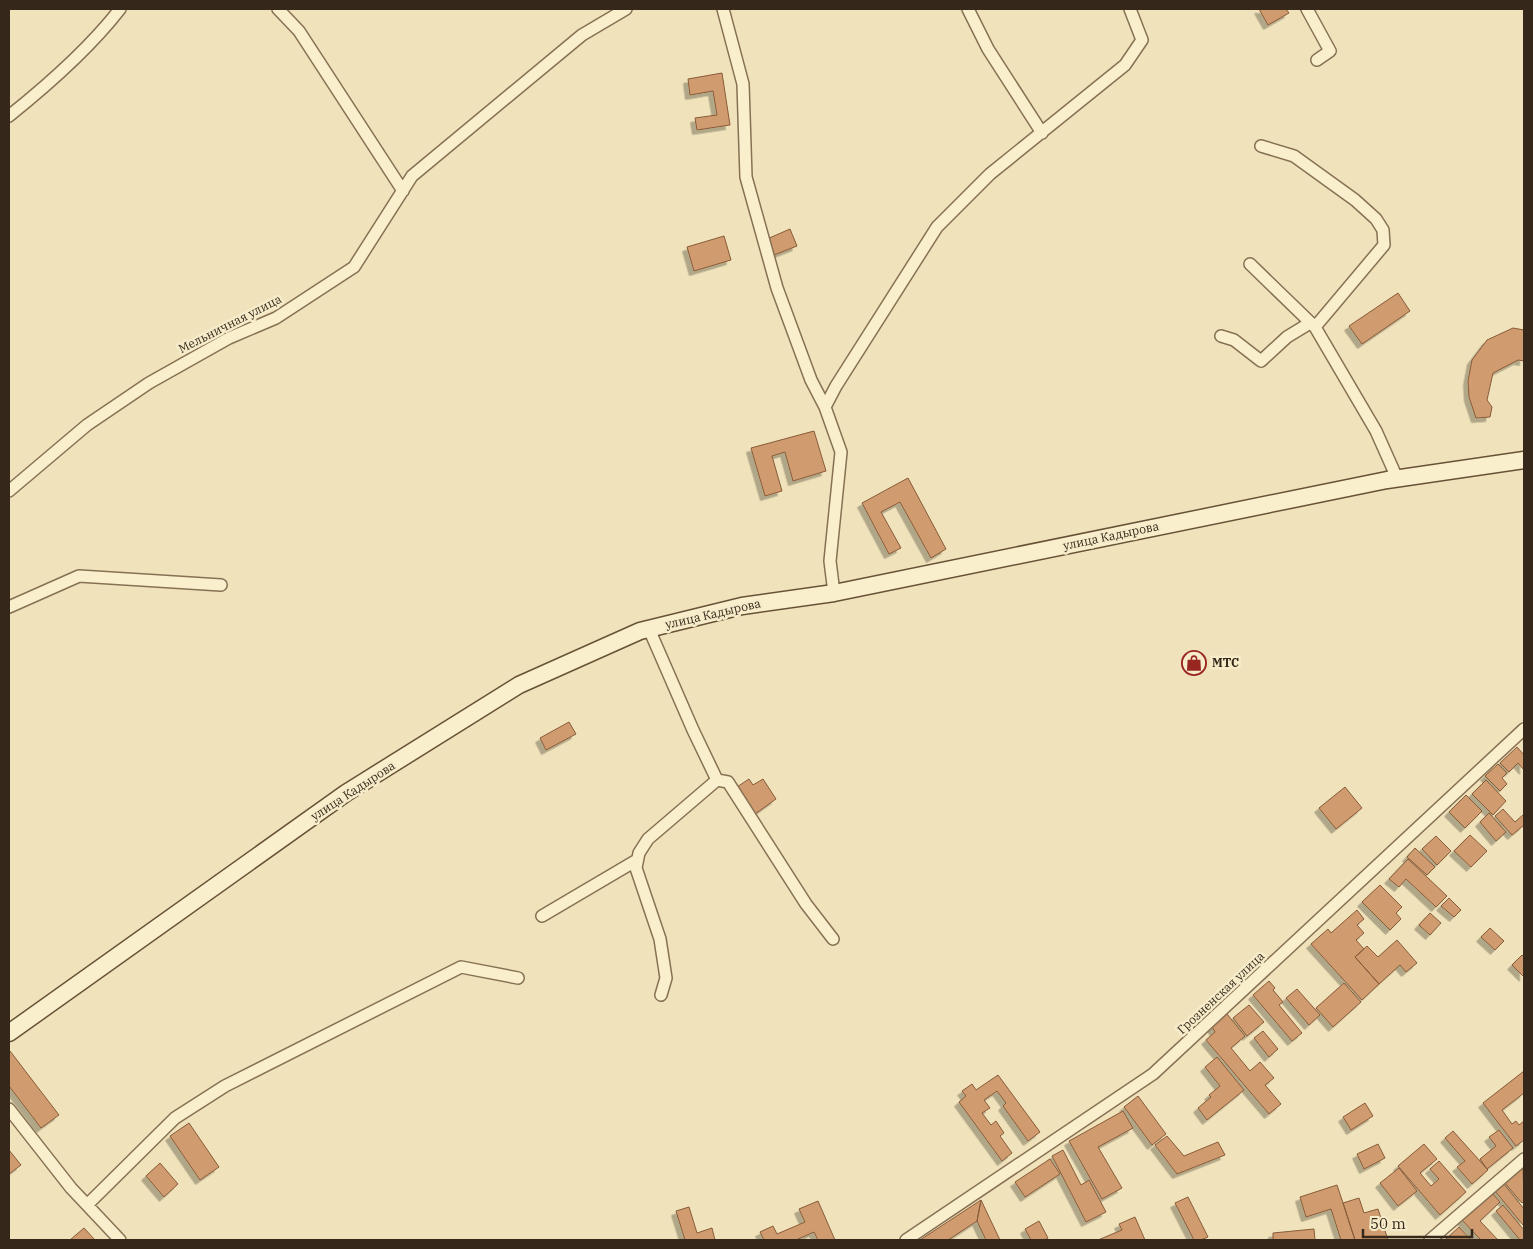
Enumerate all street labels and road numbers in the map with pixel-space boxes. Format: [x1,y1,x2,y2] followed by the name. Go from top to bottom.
[176,291,284,356] street label: Мельничная улица
[1062,518,1161,553] street label: улица Кадырова
[664,595,763,632] street label: улица Кадырова
[308,757,398,823] street label: улица Кадырова
[1174,948,1268,1037] street label: Грозненская улица

